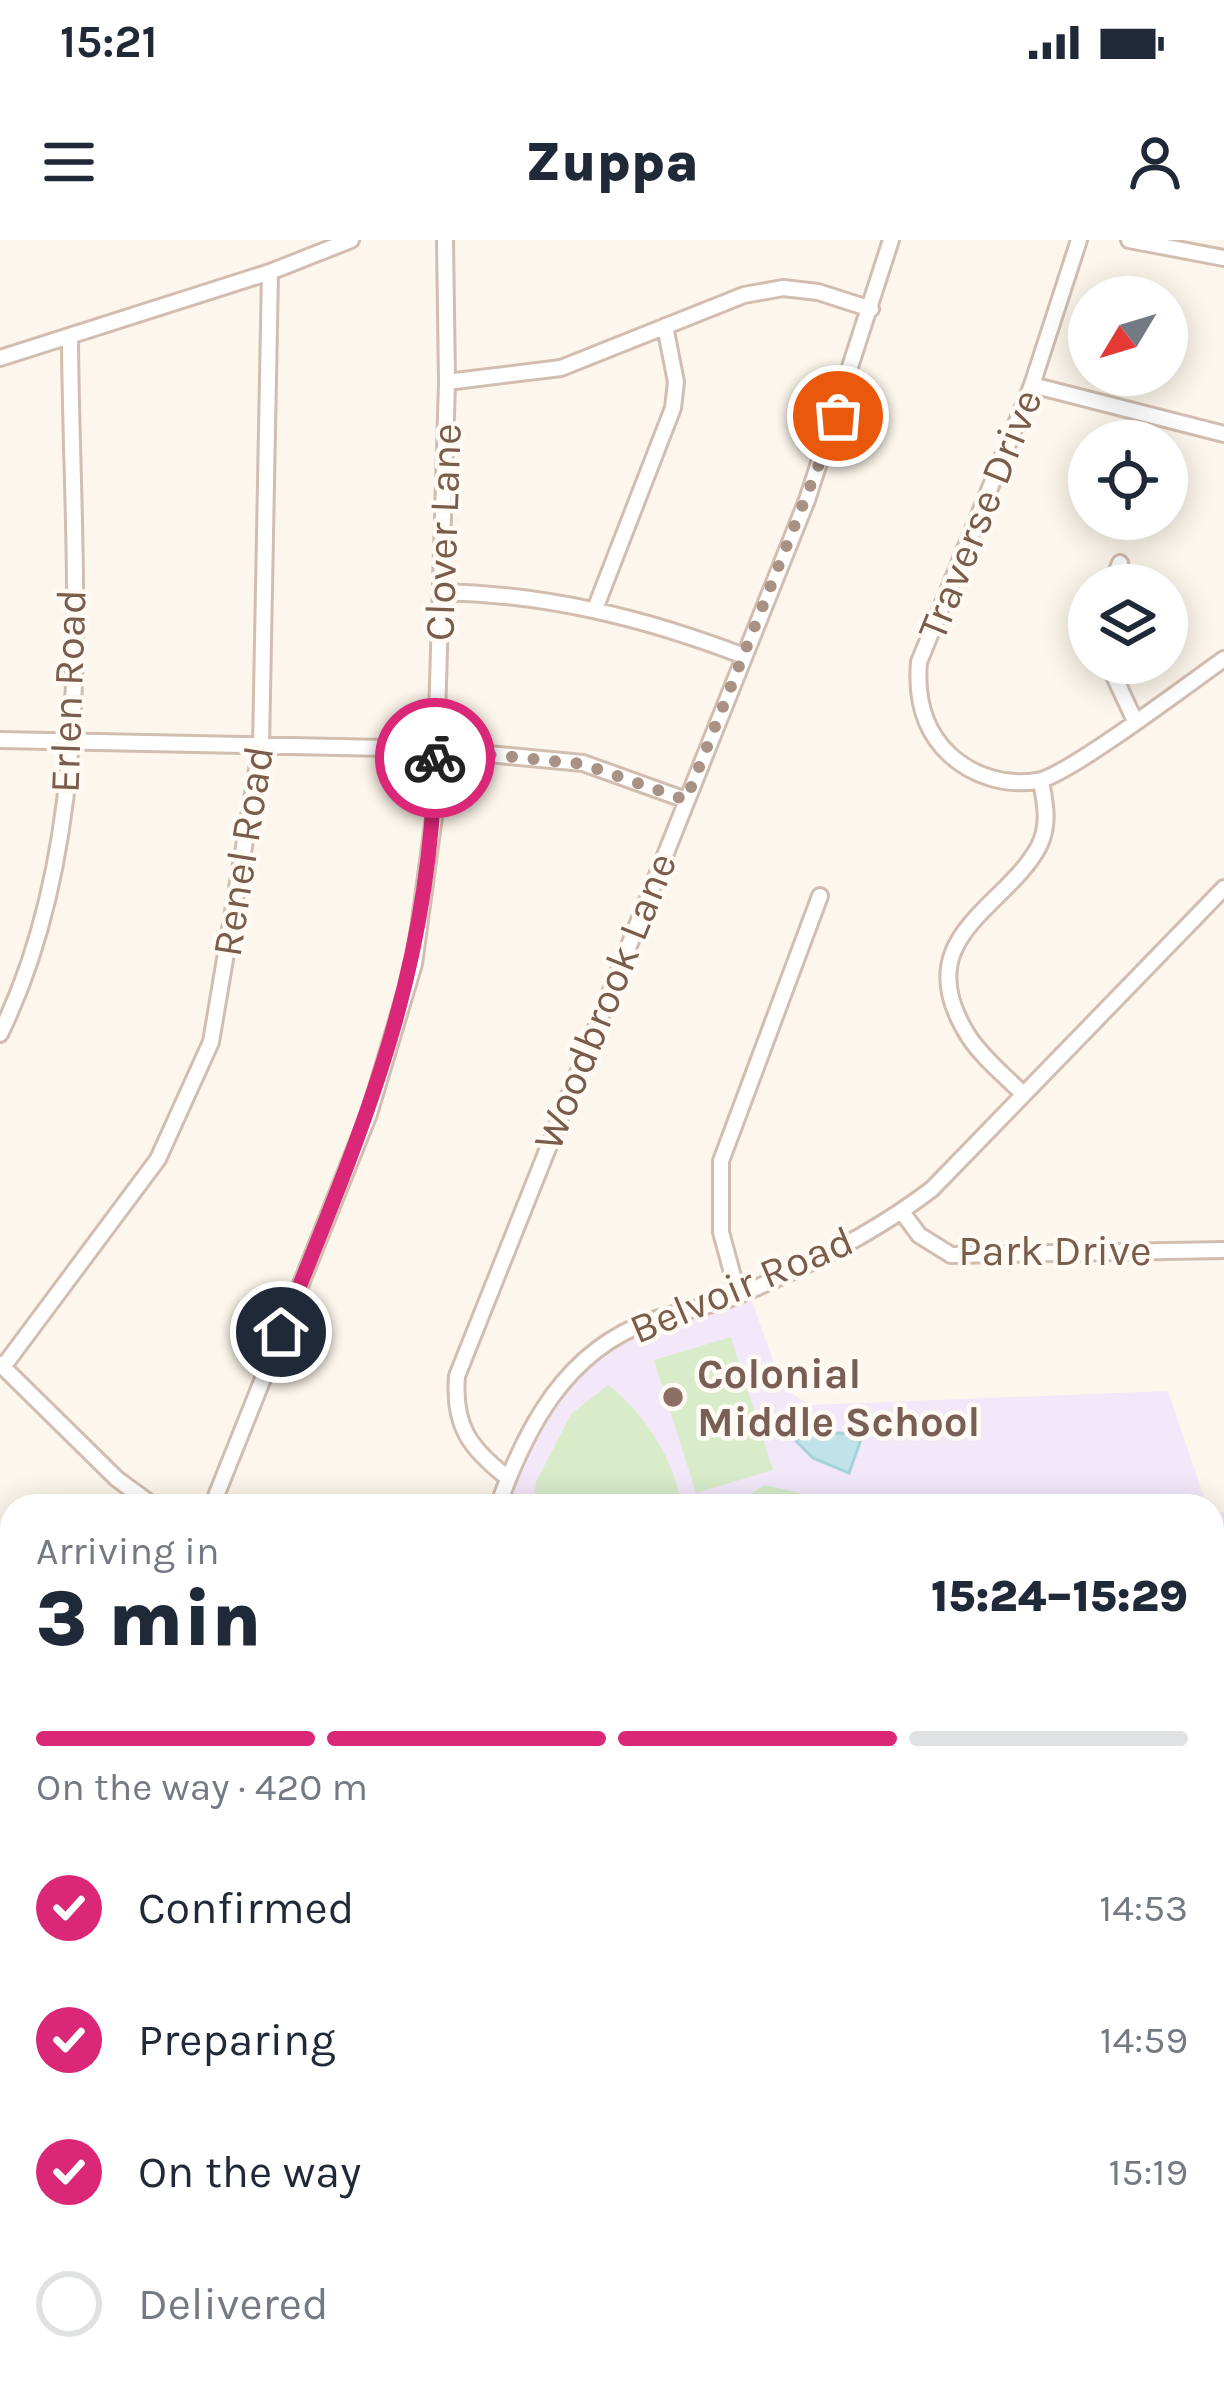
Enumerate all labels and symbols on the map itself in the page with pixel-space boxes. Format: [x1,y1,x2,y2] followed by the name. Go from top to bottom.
[1068,276,1188,396] north arrow
[787,365,889,467] pin
[907,382,1053,647] street label: Traverse Drive
[414,422,472,642] street label: Clover Lane
[39,588,97,794] street label: Erlen Road
[375,698,495,818] courier
[202,742,284,960] street label: Renel Road
[523,845,687,1157] street label: Woodbrook Lane
[622,1215,861,1354] street label: Belvoir Road
[958,1226,1152,1276] street label: Park Drive
[230,1281,332,1383] pin
[697,1349,980,1447] place label: Colonial Middle School
[660,1384,686,1410] marker: Colonial Middle School

